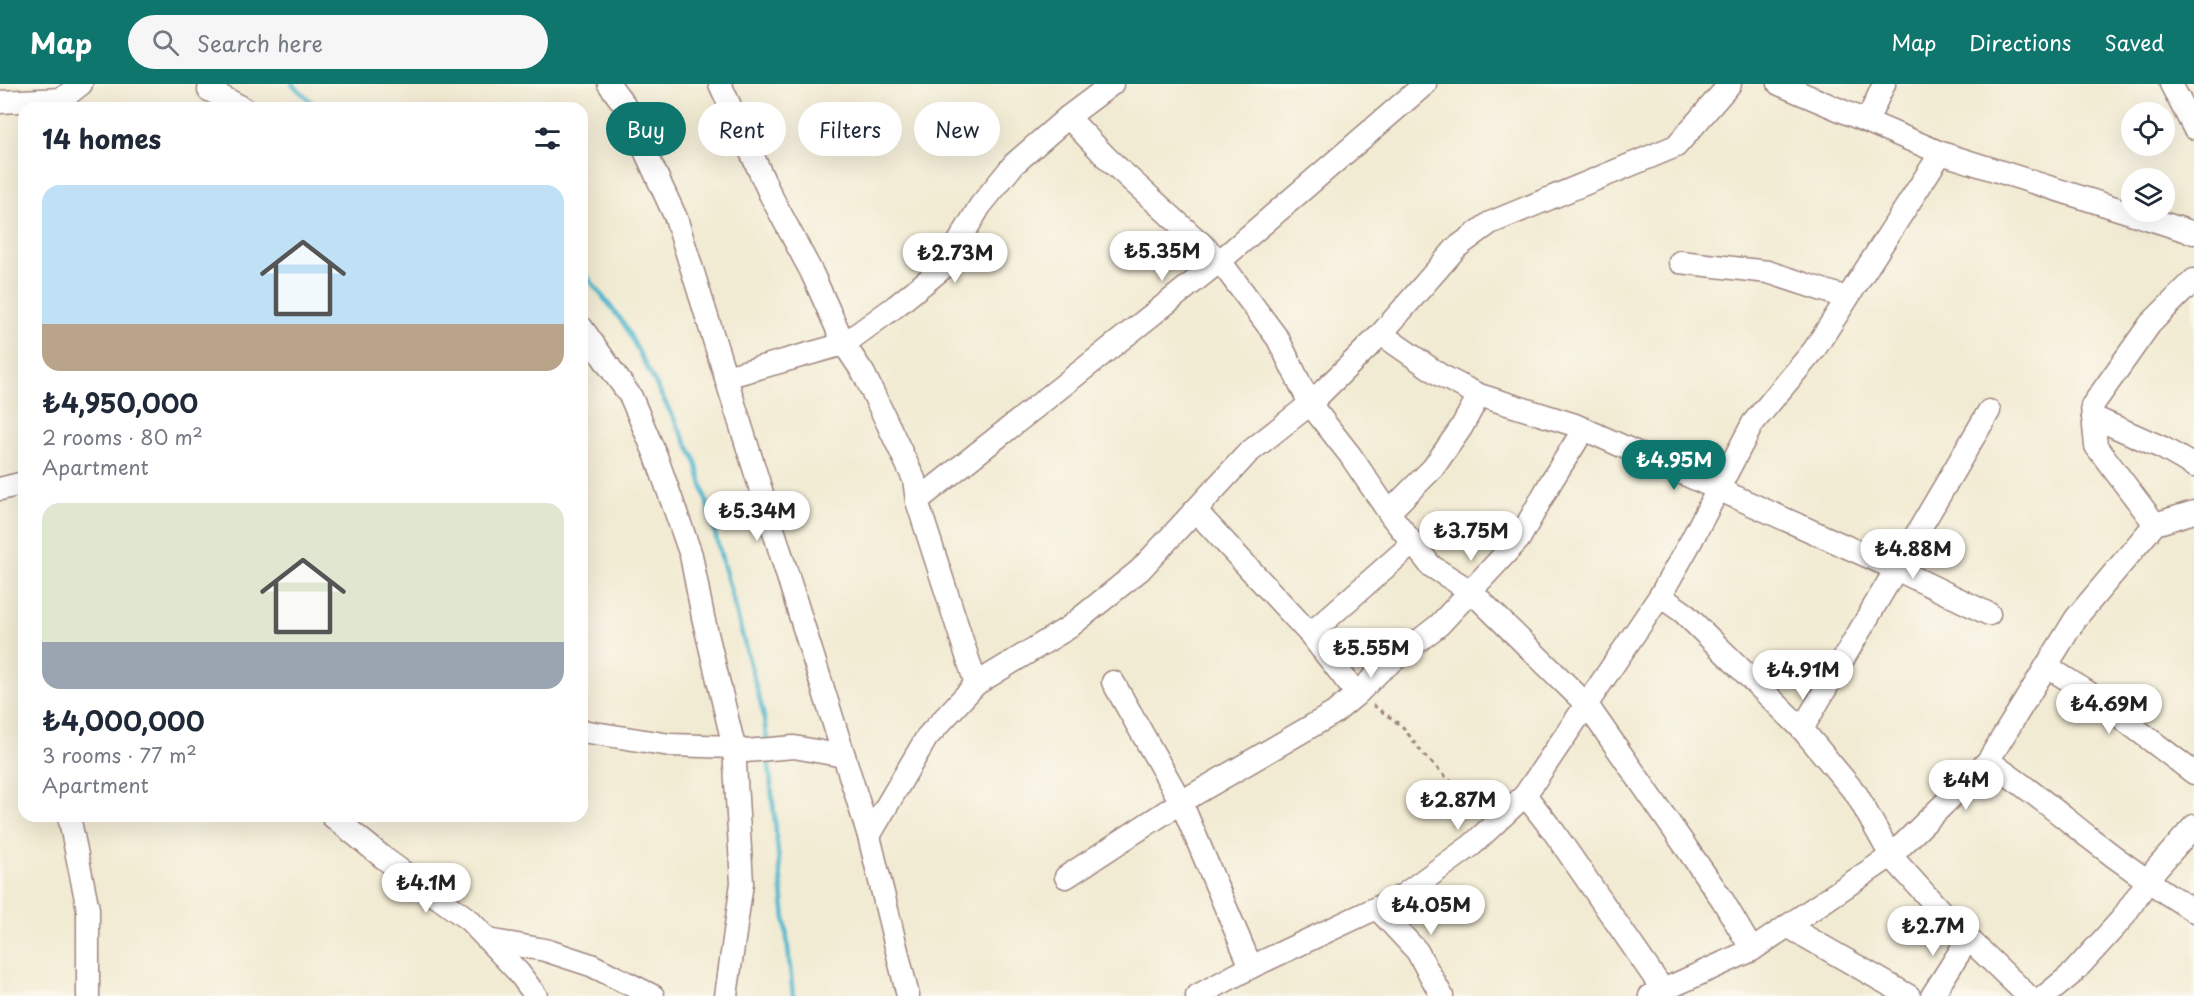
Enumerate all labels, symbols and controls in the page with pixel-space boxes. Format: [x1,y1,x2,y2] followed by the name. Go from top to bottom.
[128,15,548,69] search box
[30,21,92,64] text: Map
[149,26,182,59] icon: search
[197,26,323,59] text: Search here
[1891,26,1936,58] text: Map
[1969,26,2071,58] text: Directions
[2104,26,2164,58] text: Saved
[606,102,686,156] chip: Buy
[698,102,786,156] chip: Rent
[798,102,902,156] chip: Filters
[914,102,1000,156] chip: New
[2121,102,2175,222] map controls
[2121,102,2175,156] button: locate
[42,119,161,158] text: 14 homes
[531,122,564,155] icon: filters
[2121,168,2175,222] button: layers
[249,224,357,332] icon: home
[1113,231,1211,282] pin: ₺5.35M
[906,233,1004,284] pin: ₺2.73M
[1124,235,1200,265] text: ₺5.35M
[917,237,993,267] text: ₺2.73M
[42,383,198,422] text: ₺4,950,000
[42,422,203,452] text: 2 rooms · 80 m²
[1625,440,1723,491] pin: ₺4.95M
[1636,444,1712,474] text: ₺4.95M
[42,452,149,482] text: Apartment
[708,491,806,542] pin: ₺5.34M
[718,495,796,525] text: ₺5.34M
[1422,511,1520,562] pin: ₺3.75M
[1433,515,1509,545] text: ₺3.75M
[1864,529,1962,580] pin: ₺4.88M
[1874,533,1952,563] text: ₺4.88M
[249,542,357,650] icon: home
[1322,628,1420,679] pin: ₺5.55M
[1332,632,1410,662] text: ₺5.55M
[1754,650,1852,701] pin: ₺4.91M
[1766,654,1840,684] text: ₺4.91M
[2060,684,2158,735] pin: ₺4.69M
[2070,688,2148,718] text: ₺4.69M
[42,701,205,740] text: ₺4,000,000
[42,740,197,770] text: 3 rooms · 77 m²
[1937,760,1995,811] pin: ₺4M
[1943,764,1989,794] text: ₺4M
[42,770,149,800] text: Apartment
[1409,780,1507,831] pin: ₺2.87M
[1420,784,1496,814] text: ₺2.87M
[384,863,468,914] pin: ₺4.1M
[396,867,456,897] text: ₺4.1M
[1382,885,1480,936] pin: ₺4.05M
[1391,889,1471,919] text: ₺4.05M
[1891,906,1975,957] pin: ₺2.7M
[1901,910,1965,940] text: ₺2.7M

